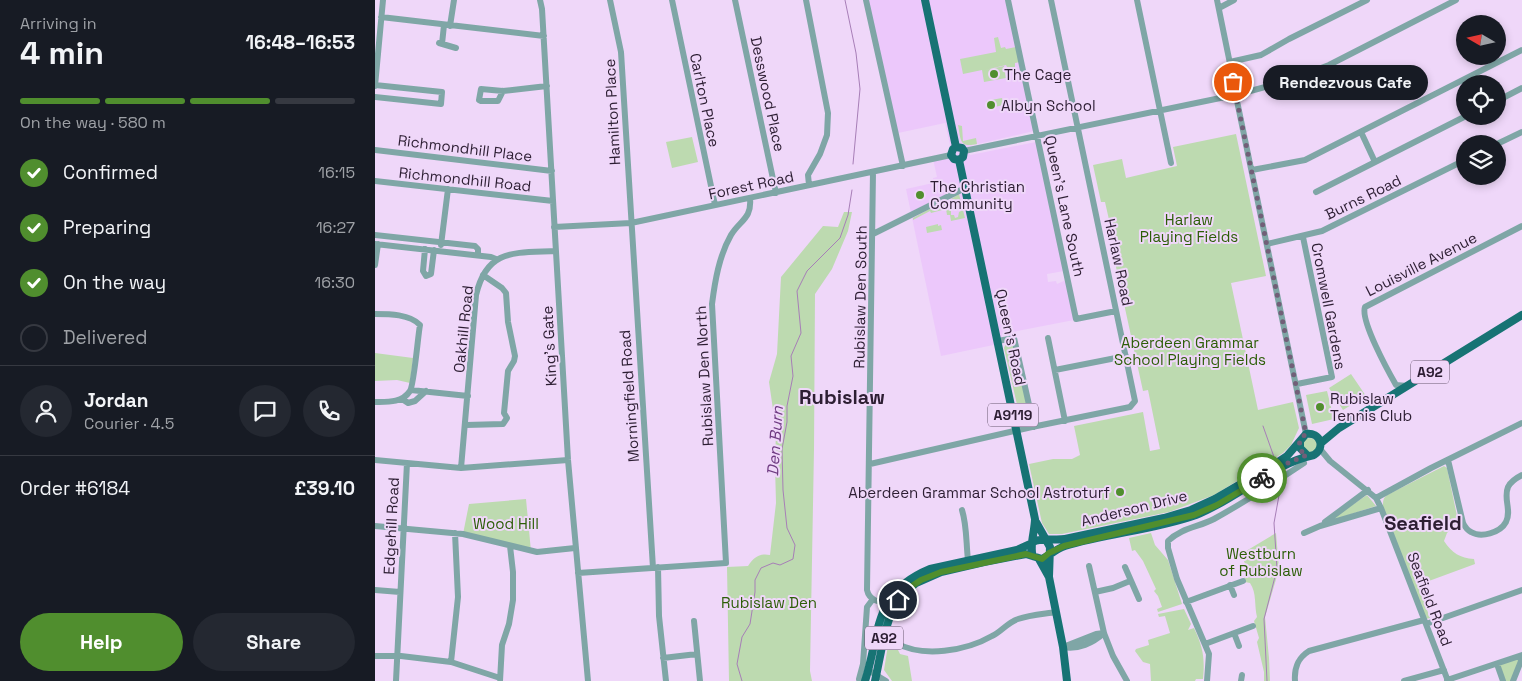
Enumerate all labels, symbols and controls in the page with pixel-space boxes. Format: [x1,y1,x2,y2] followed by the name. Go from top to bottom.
[20,13,97,34] text: Arriving in
[1456,15,1506,65] north arrow
[1456,15,1506,185] map controls
[245,30,355,55] text: 16:48–16:53
[20,33,104,73] text: 4 min
[747,35,790,153] street label: Desswood Place
[686,51,724,149] street label: Carlton Place
[600,58,624,166] street label: Hamilton Place
[1212,61,1254,103] pin
[1263,64,1428,100] callout: Rendezvous Cafe
[1004,65,1071,84] place label: The Cage
[988,68,1000,80] marker: The Cage
[1219,68,1247,96] icon: bag
[1279,72,1412,93] text: Rendezvous Cafe
[1456,75,1506,125] button: locate
[1001,96,1096,115] place label: Albyn School
[985,99,997,111] marker: Albyn School
[20,112,166,133] text: On the way · 580 m
[397,130,533,166] street label: Richmondhill Place
[1041,134,1089,278] street label: Queen's Lane South
[1456,135,1506,185] button: layers
[20,159,48,187] icon: check
[63,160,158,185] text: Confirmed
[318,162,355,183] text: 16:15
[398,163,532,195] street label: Richmondhill Road
[707,167,795,203] street label: Forest Road
[1322,170,1404,224] street label: Burns Road
[930,177,1025,213] place label: The Christian Community
[914,189,926,201] marker: The Christian Community
[1140,210,1238,246] park label: Harlaw Playing Fields
[20,214,48,242] icon: check
[63,215,151,240] text: Preparing
[316,217,355,238] text: 16:27
[1100,217,1138,307] street label: Harlaw Road
[849,225,871,369] street label: Rubislaw Den South
[1362,228,1480,300] street label: Louisville Avenue
[1307,241,1351,371] street label: Cromwell Gardens
[20,269,48,297] icon: check
[63,270,166,295] text: On the way
[315,272,355,293] text: 16:30
[449,284,477,374] street label: Oakhill Road
[992,287,1030,387] street label: Queen's Road
[537,305,561,387] street label: King's Gate
[691,305,717,447] street label: Rubislaw Den North
[63,325,148,350] text: Delivered
[615,329,643,463] street label: Morningfield Road
[1114,333,1266,369] park label: Aberdeen Grammar School Playing Fields
[1411,361,1449,384] road number: A92
[799,384,885,410] district label: Rubislaw
[20,385,72,437] button: person
[239,385,291,437] button: chat
[303,385,355,437] button: phone
[84,388,149,413] text: Jordan
[1330,389,1412,425] place label: Rubislaw Tennis Club
[1314,401,1326,413] marker: Rubislaw Tennis Club
[762,404,788,477] water label: Den Burn
[988,404,1038,426] road number: A9119
[84,413,174,434] text: Courier · 4.5
[1237,453,1287,503] courier
[1248,464,1276,492] icon: bike
[20,476,130,501] text: Order #6184
[294,476,355,501] text: £39.10
[379,477,403,575] street label: Edgehill Road
[848,483,1110,502] place label: Aberdeen Grammar School Astroturf
[1079,486,1189,530] street label: Anderson Drive
[1114,486,1126,498] marker: Aberdeen Grammar School Astroturf
[1384,510,1462,536] district label: Seafield
[473,514,539,533] park label: Wood Hill
[1219,544,1303,580] park label: Westburn of Rubislaw
[1403,549,1457,649] street label: Seafield Road
[877,579,919,621] pin
[884,586,912,614] icon: home
[721,593,817,612] park label: Rubislaw Den
[20,613,183,671] button: Help
[193,613,355,671] button: Share
[865,626,903,650] road number: A92

